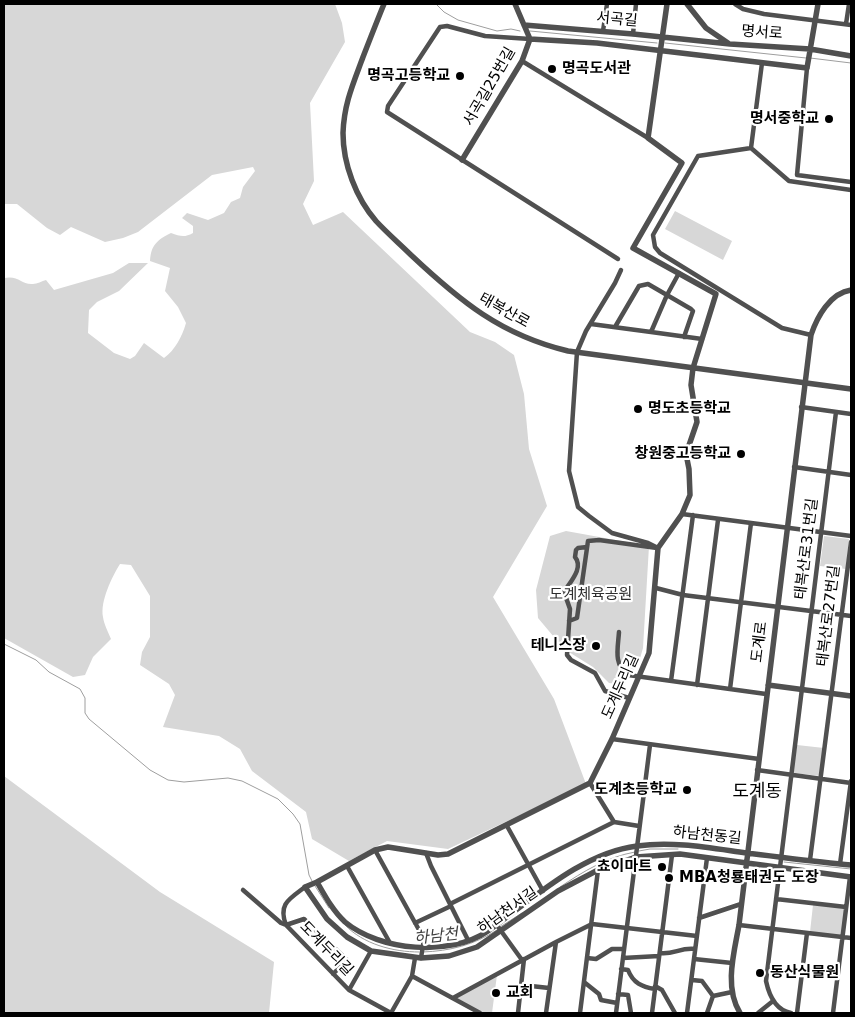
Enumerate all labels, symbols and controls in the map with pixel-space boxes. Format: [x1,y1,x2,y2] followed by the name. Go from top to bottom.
[596,9,638,31] street label: 서곡길
[741,23,783,43] street label: 명서로
[460,44,520,130] street label: 서곡길25번길
[562,60,631,78] place label: 명곡도서관
[546,63,558,75] marker: 명곡도서관
[367,67,450,85] place label: 명곡고등학교
[454,70,466,82] marker: 명곡고등학교
[750,110,819,128] place label: 명서중학교
[823,113,835,125] marker: 명서중학교
[475,290,533,332] street label: 태복산로
[648,400,731,418] place label: 명도초등학교
[632,403,644,415] marker: 명도초등학교
[634,445,731,463] place label: 창원중고등학교
[735,448,747,460] marker: 창원중고등학교
[792,497,822,601] street label: 태복산로31번길
[814,564,844,668] street label: 태복산로27번길
[550,586,632,604] park label: 도계체육공원
[749,620,771,664] street label: 도계로
[531,637,586,655] place label: 테니스장
[590,640,602,652] marker: 테니스장
[599,652,643,722] street label: 도계두리길
[594,781,677,799] place label: 도계초등학교
[732,781,782,803] district label: 도계동
[681,784,693,796] marker: 도계초등학교
[672,823,742,849] street label: 하남천동길
[597,858,652,876] place label: 쵸이마트
[656,861,668,873] marker: 쵸이마트
[679,869,819,887] place label: MBA청룡태권도 도장
[663,872,675,884] marker: MBA청룡태권도 도장
[475,884,541,938] street label: 하남천서길
[296,918,356,980] street label: 도계두리길
[413,925,459,949] water label: 하남천
[770,964,839,982] place label: 동산식물원
[754,967,766,979] marker: 동산식물원
[506,984,534,1002] place label: 교회
[490,987,502,999] marker: 교회

